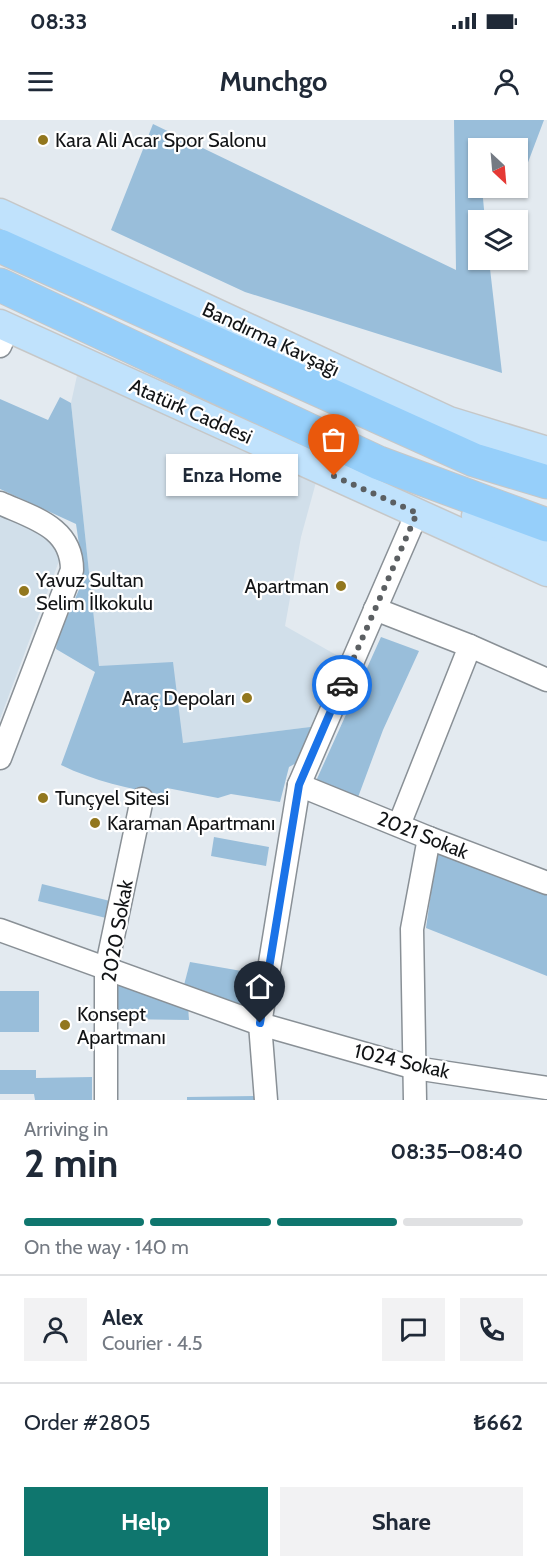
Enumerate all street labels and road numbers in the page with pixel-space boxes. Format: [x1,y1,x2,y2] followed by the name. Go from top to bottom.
[199,297,343,381] street label: Bandırma Kavşağı
[126,373,256,449] street label: Atatürk Caddesi
[374,806,472,864] street label: 2021 Sokak
[96,878,138,984] street label: 2020 Sokak
[352,1038,452,1084] street label: 1024 Sokak

